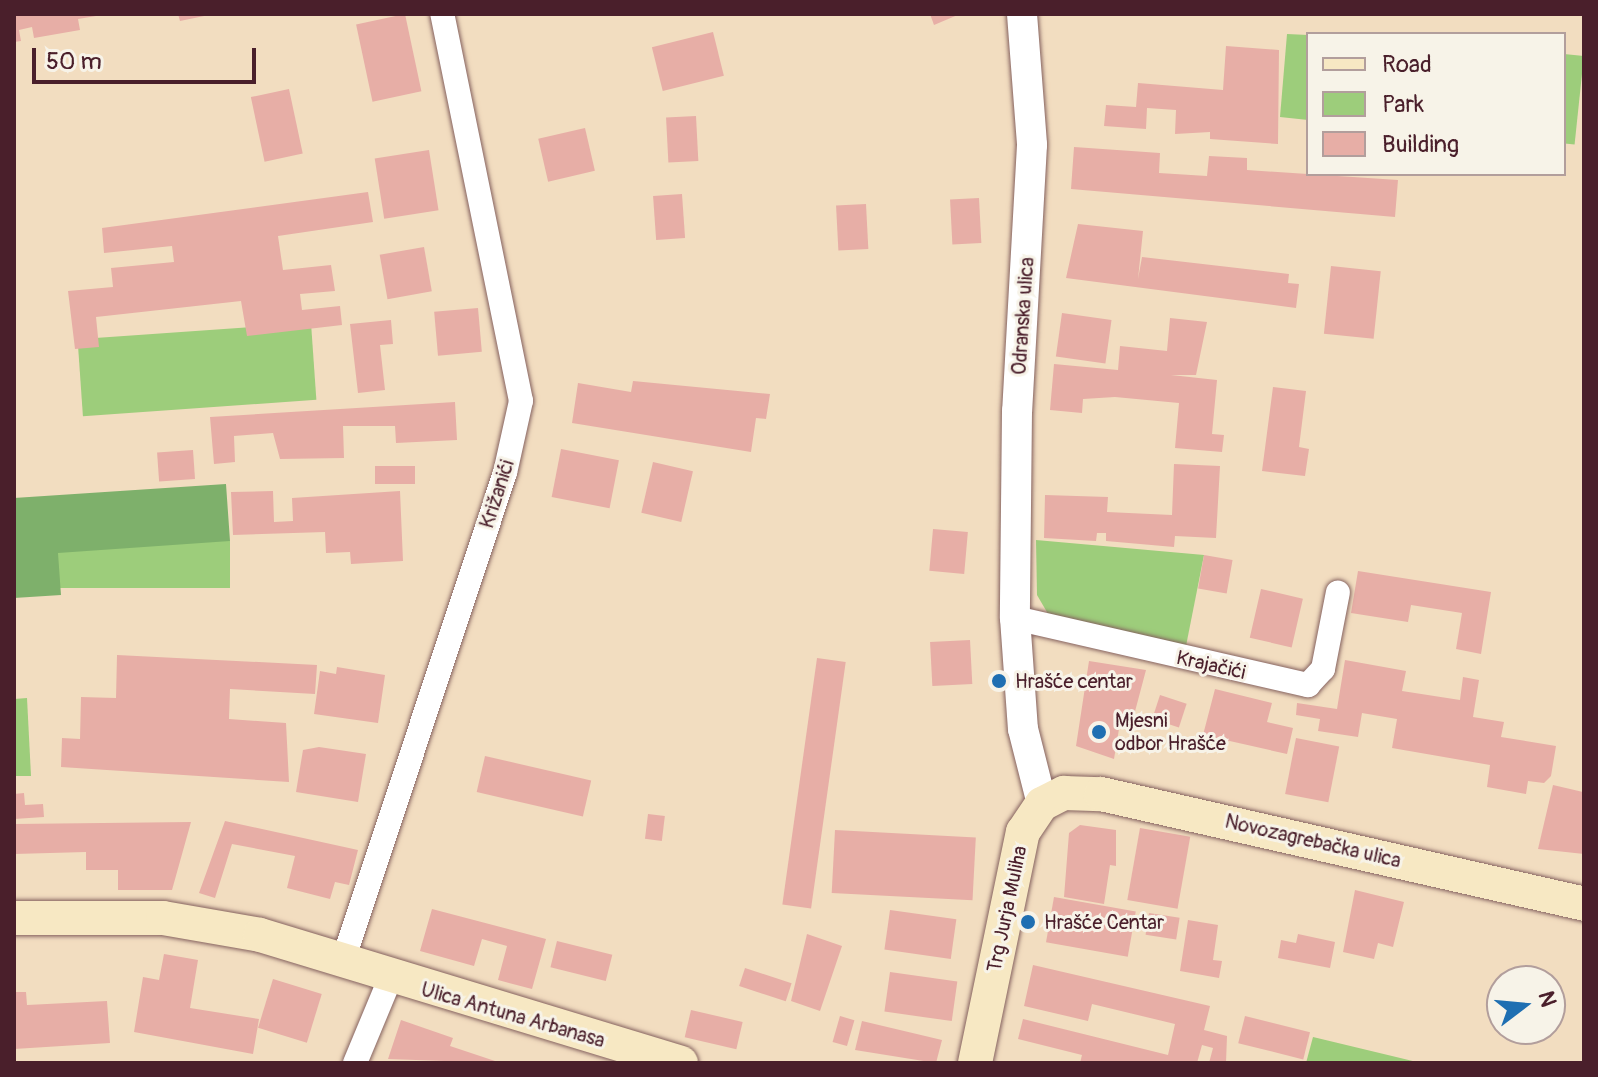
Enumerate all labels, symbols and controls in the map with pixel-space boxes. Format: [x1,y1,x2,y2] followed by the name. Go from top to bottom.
[36,32,260,82] scale bar
[1306,32,1566,176] legend
[46,47,102,76] text: 50 m
[1382,50,1432,79] text: Road
[1382,90,1424,119] text: Park
[1382,130,1459,159] text: Building
[1007,256,1039,376] street label: Odranska ulica
[475,457,519,531] street label: Križanići
[1174,645,1248,685] street label: Krajačići
[1015,669,1133,693] place label: Hrašće centar
[990,672,1008,690] marker: Hrašće centar
[1115,708,1226,755] place label: Mjesni odbor Hrašće
[1090,723,1108,741] marker: Mjesni odbor Hrašće
[1223,809,1403,873] street label: Novozagrebačka ulica
[982,844,1032,974] street label: Trg Jurja Muliha
[1044,910,1164,934] place label: Hrašće Centar
[1019,913,1037,931] marker: Hrašće Centar
[1486,965,1566,1045] north arrow
[418,977,608,1053] street label: Ulica Antuna Arbanasa
[1532,988,1563,1010] text: N

